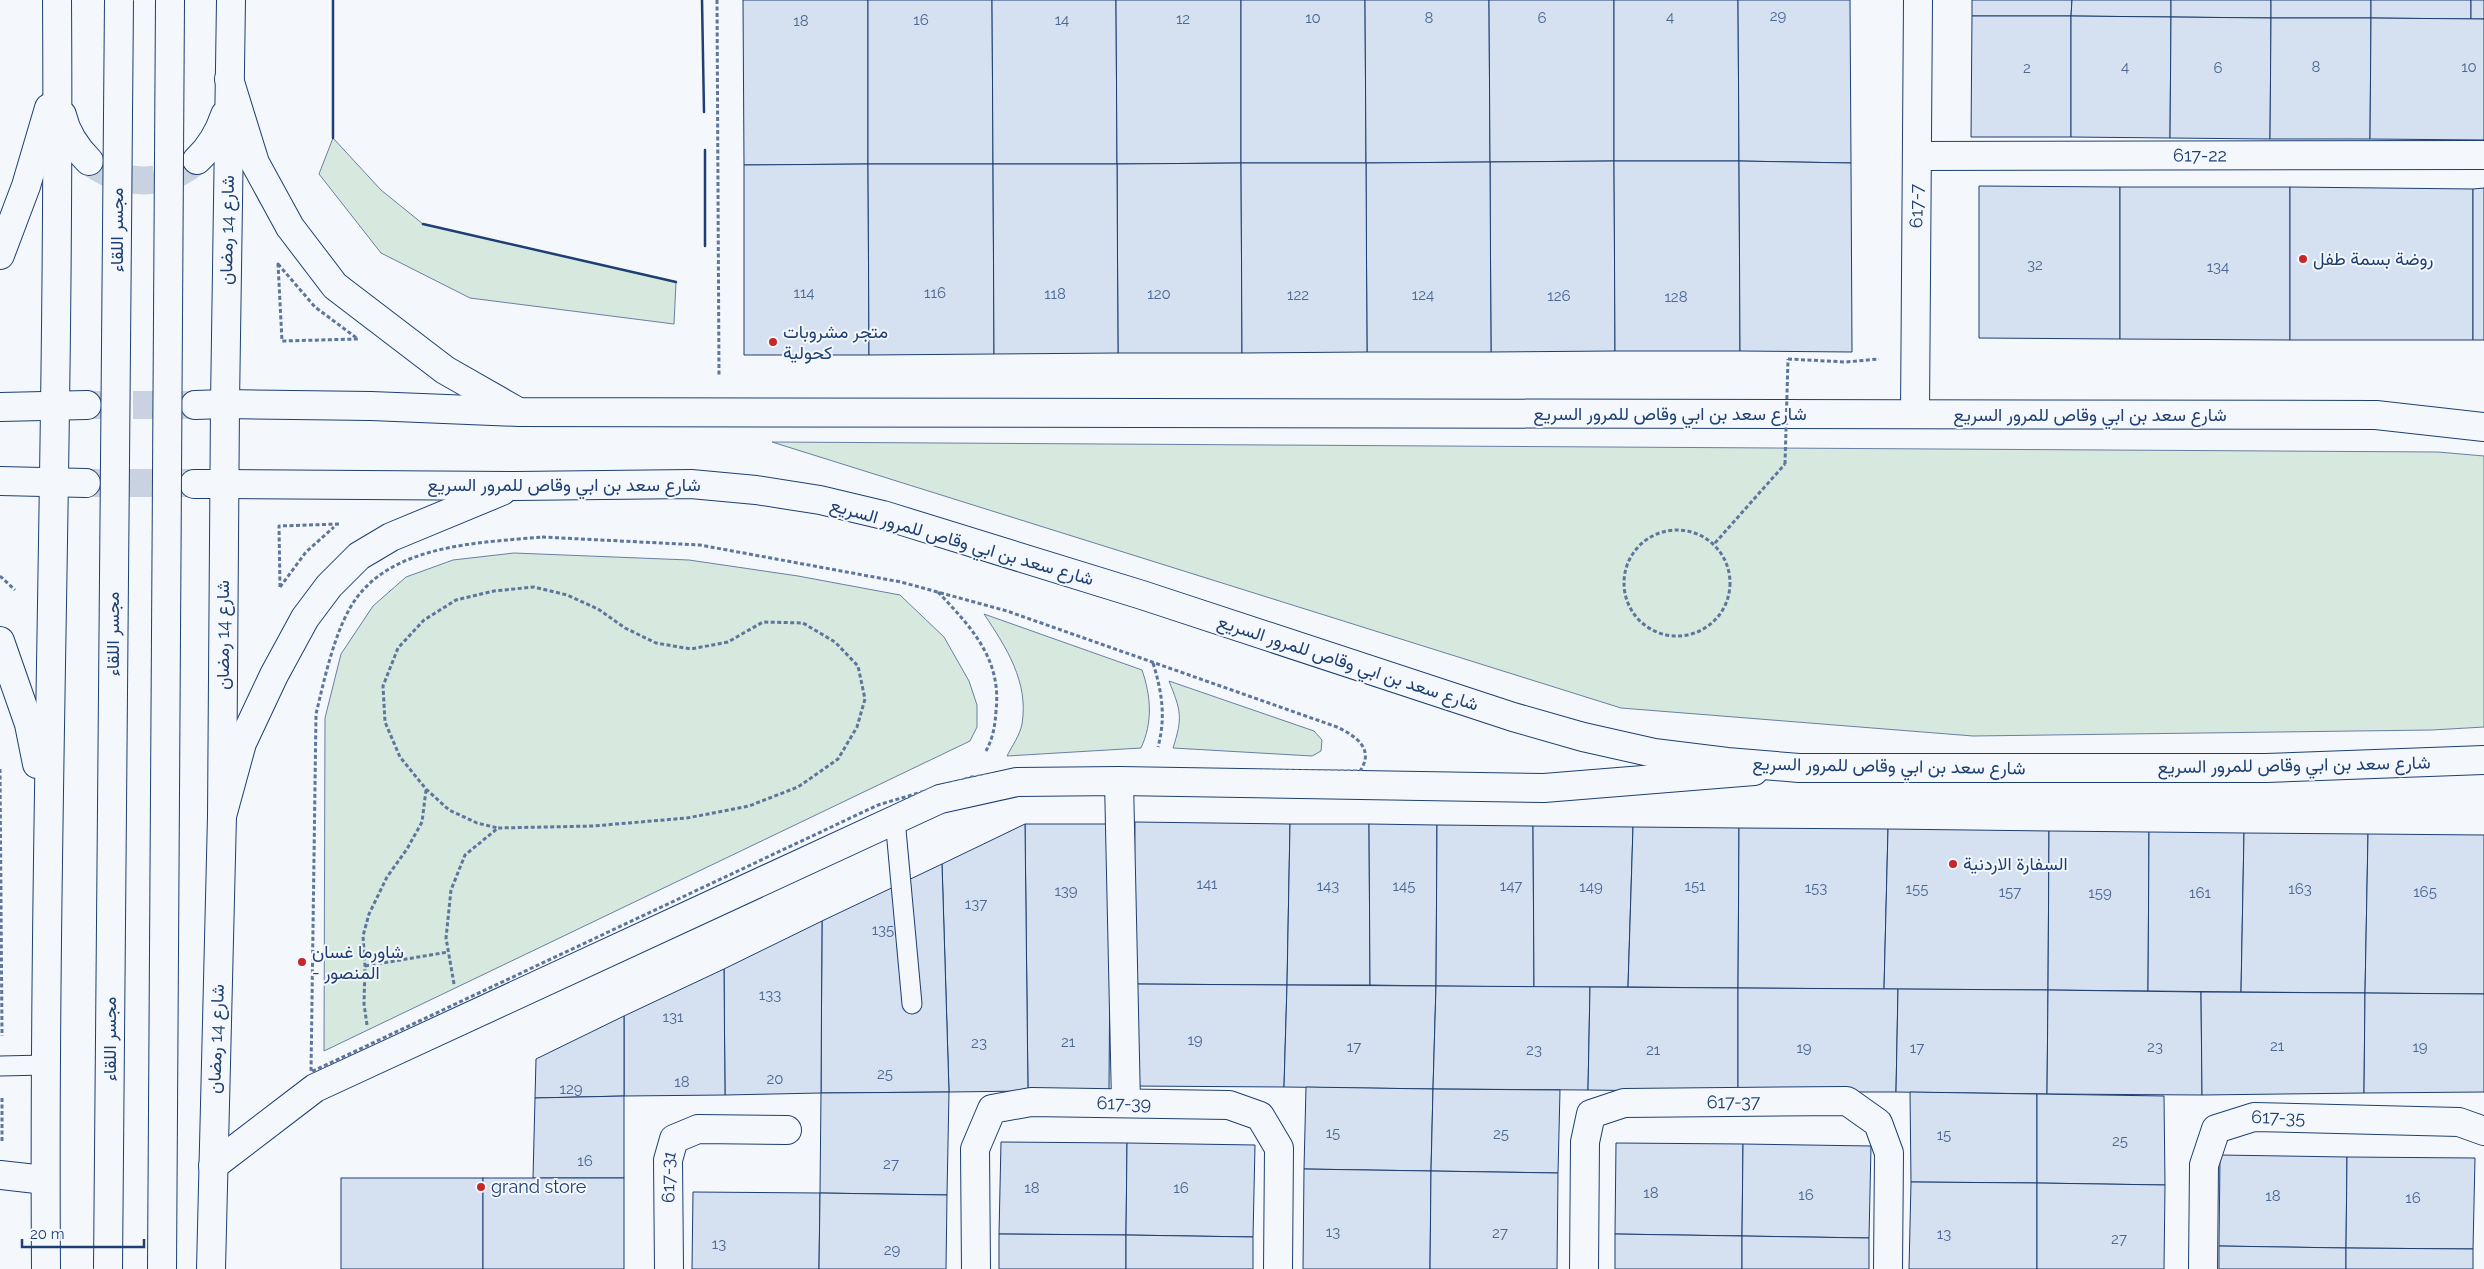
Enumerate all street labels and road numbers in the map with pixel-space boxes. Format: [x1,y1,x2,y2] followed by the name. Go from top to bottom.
[2173,144,2227,166] street label: 617-22
[215,175,240,285] street label: شارع 14 رمضان
[1905,183,1927,228] street label: 617-7
[106,188,128,272] street label: مجسر اللقاء
[1533,403,1807,429] street label: شارع سعد بن ابي وقاص للمرور السريع
[1953,404,2227,430] street label: شارع سعد بن ابي وقاص للمرور السريع
[427,474,701,500] street label: شارع سعد بن ابي وقاص للمرور السريع
[827,494,1096,594] street label: شارع سعد بن ابي وقاص للمرور السريع
[212,580,235,690] street label: شارع 14 رمضان
[102,592,124,676] street label: مجسر اللقاء
[1213,610,1481,719] street label: شارع سعد بن ابي وقاص للمرور السريع
[2157,752,2431,782] street label: شارع سعد بن ابي وقاص للمرور السريع
[1752,753,2026,783] street label: شارع سعد بن ابي وقاص للمرور السريع
[203,984,230,1094] street label: شارع 14 رمضان
[99,997,121,1081] street label: مجسر اللقاء
[1707,1091,1761,1112] street label: 617-37
[1096,1092,1151,1114] street label: 617-39
[2251,1106,2306,1128] street label: 617-35
[657,1148,680,1203] street label: 617-31

